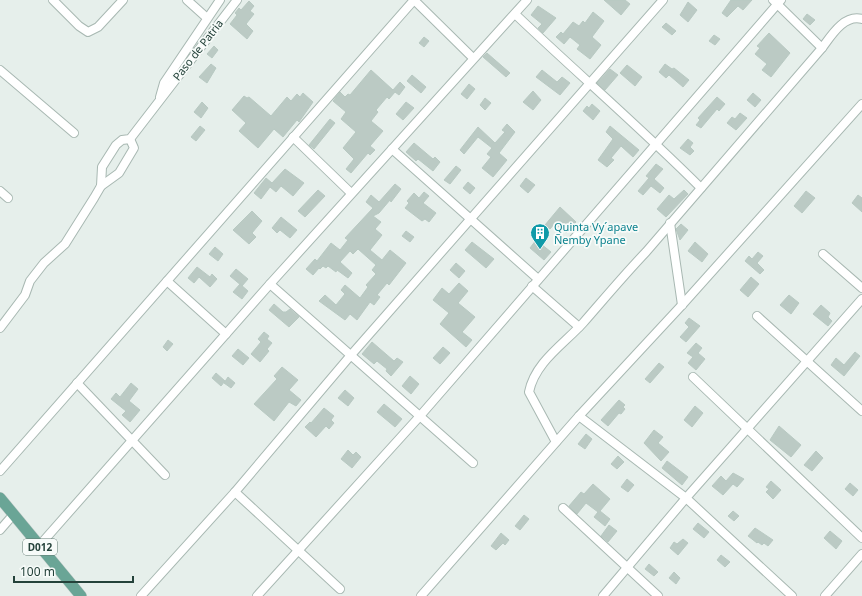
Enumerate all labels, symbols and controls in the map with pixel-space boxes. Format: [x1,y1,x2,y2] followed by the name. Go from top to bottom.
[169,16,226,83] street label: Paso de Patria
[554,219,638,247] place label: Quinta Vy´apave Ñemby Ypane
[529,222,551,250] building icon: Quinta Vy´apave Ñemby Ypane
[23,539,57,555] road number: D012
[14,558,133,584] scale bar
[20,563,55,580] text: 100 m

